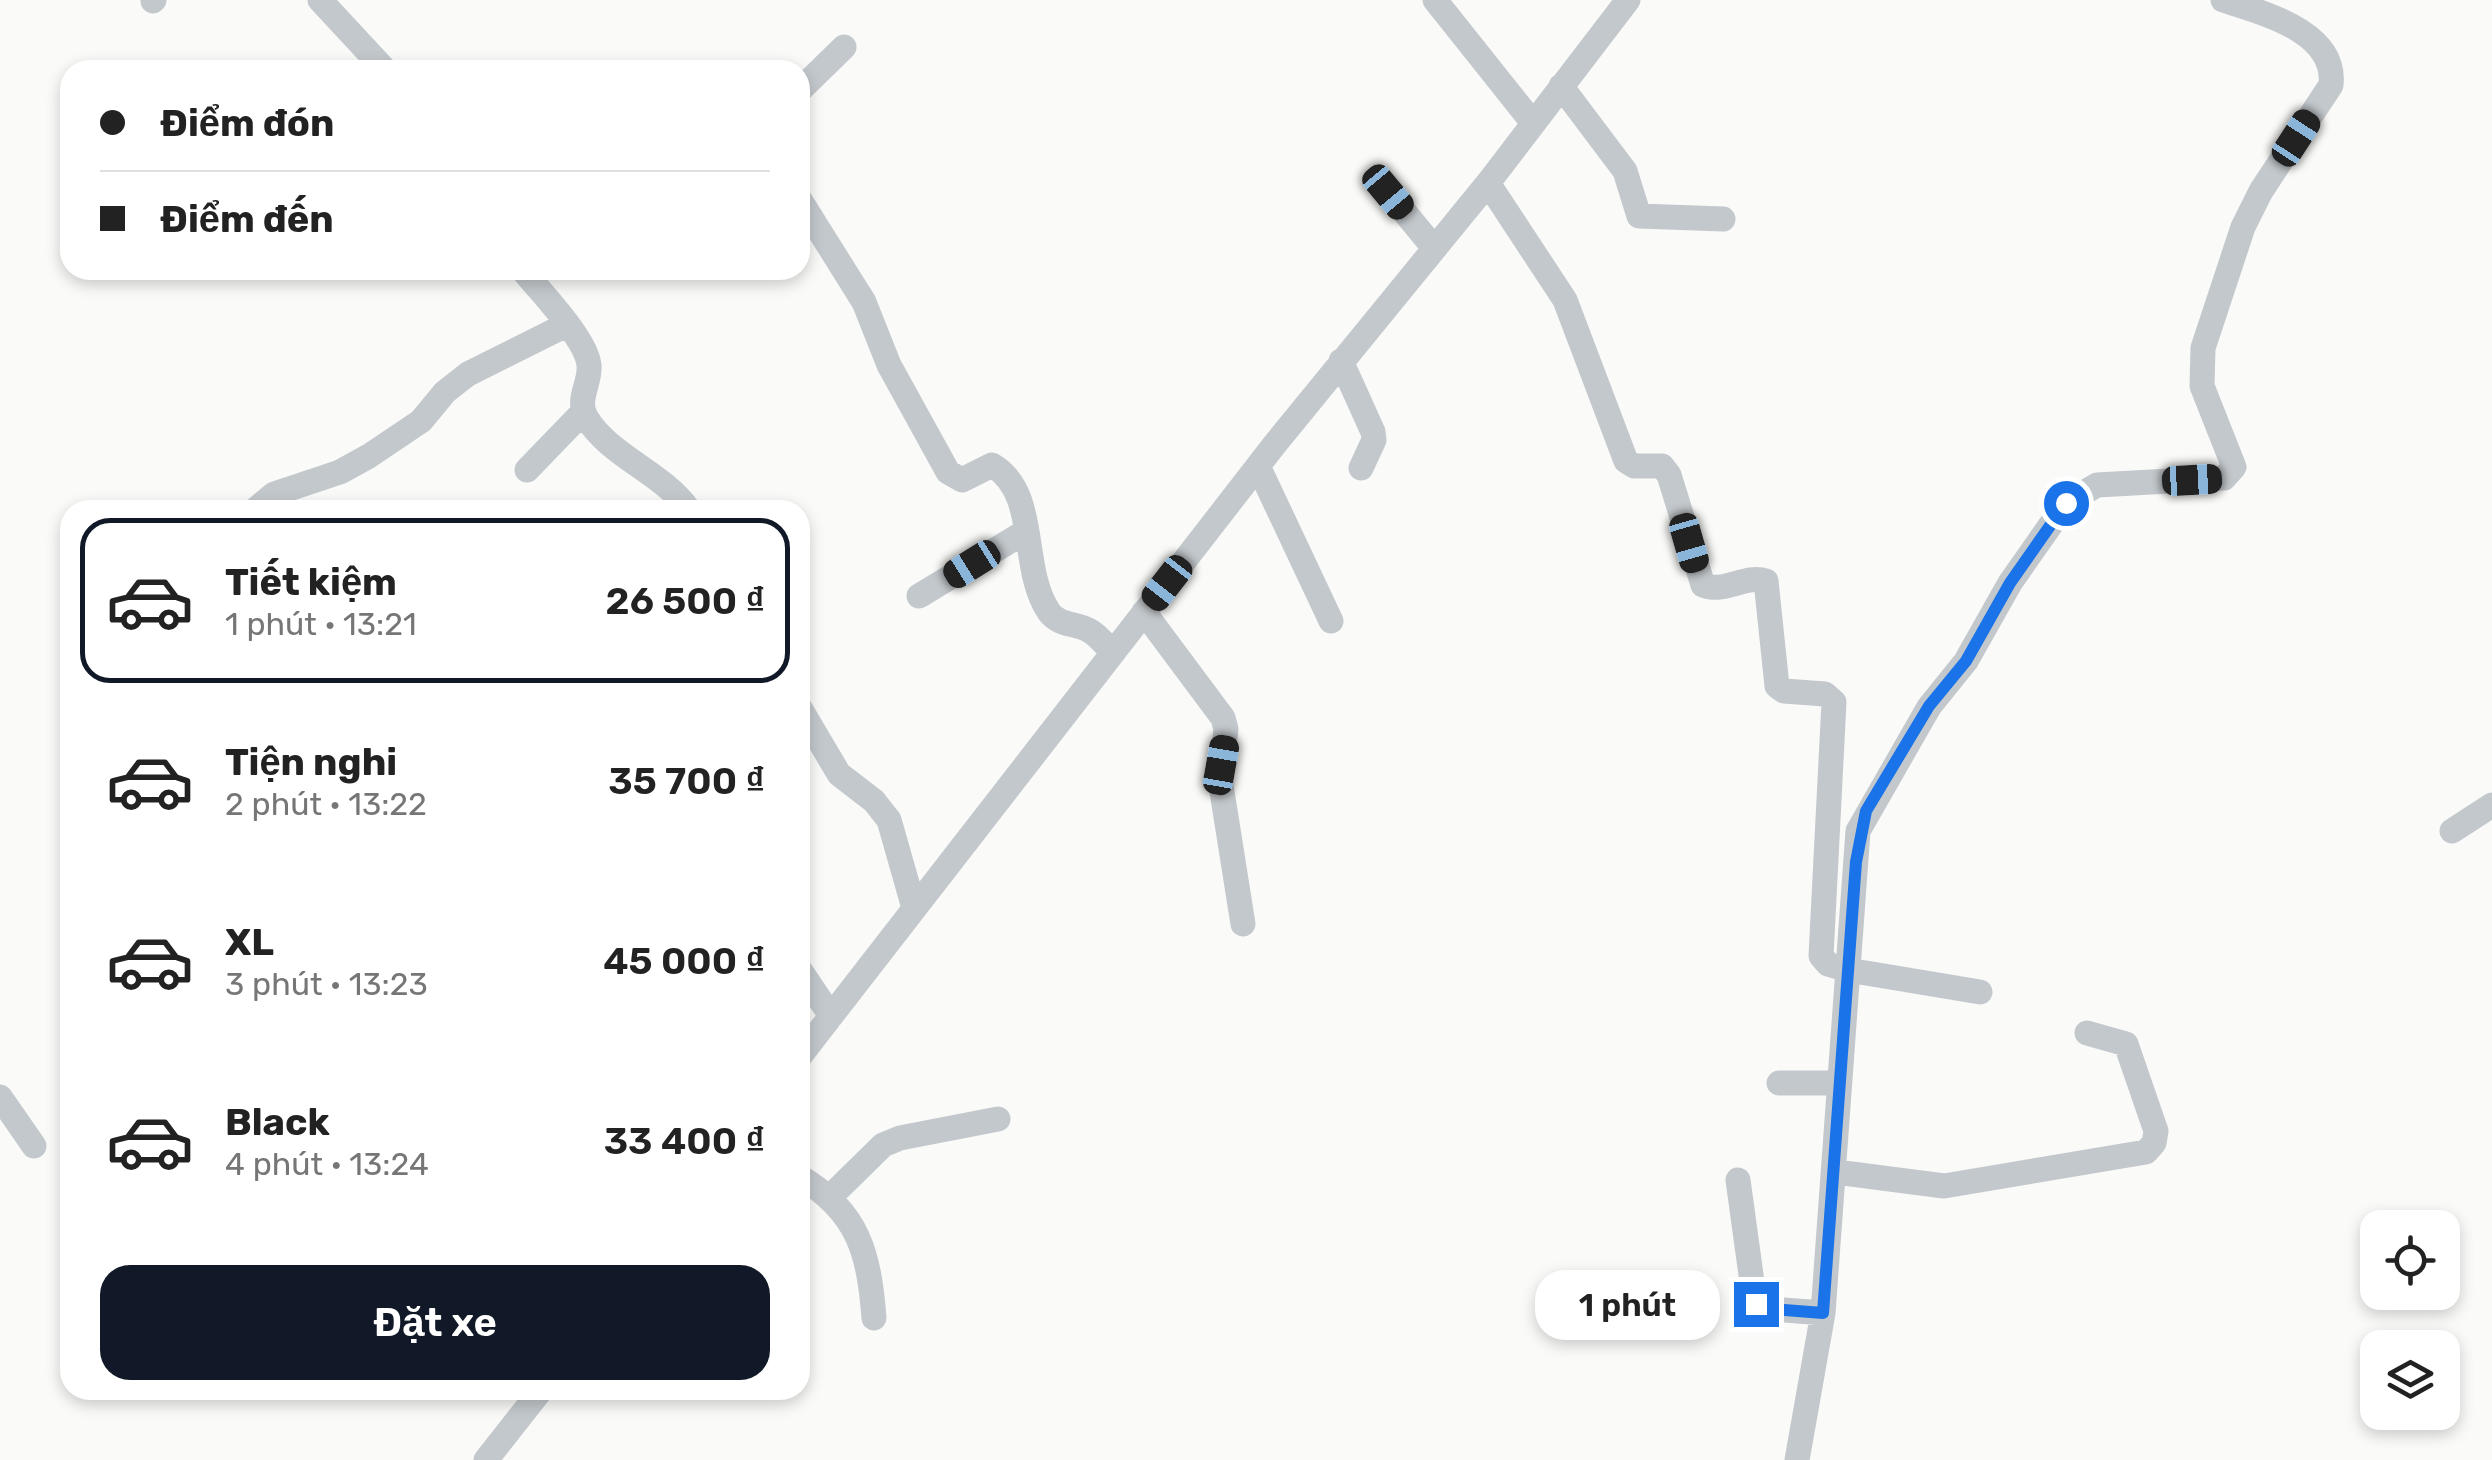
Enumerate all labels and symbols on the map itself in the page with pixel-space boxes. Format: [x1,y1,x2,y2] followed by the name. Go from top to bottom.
[2267,105,2325,171] car
[1357,159,1419,225] car
[2161,463,2223,497] car
[2044,481,2089,526] route start
[1666,510,1712,576] car
[939,535,1005,593] car
[1137,550,1197,616] car
[1201,733,1241,797] car
[1536,1269,1721,1339] callout: 1 phút
[1734,1282,1779,1327] route end

